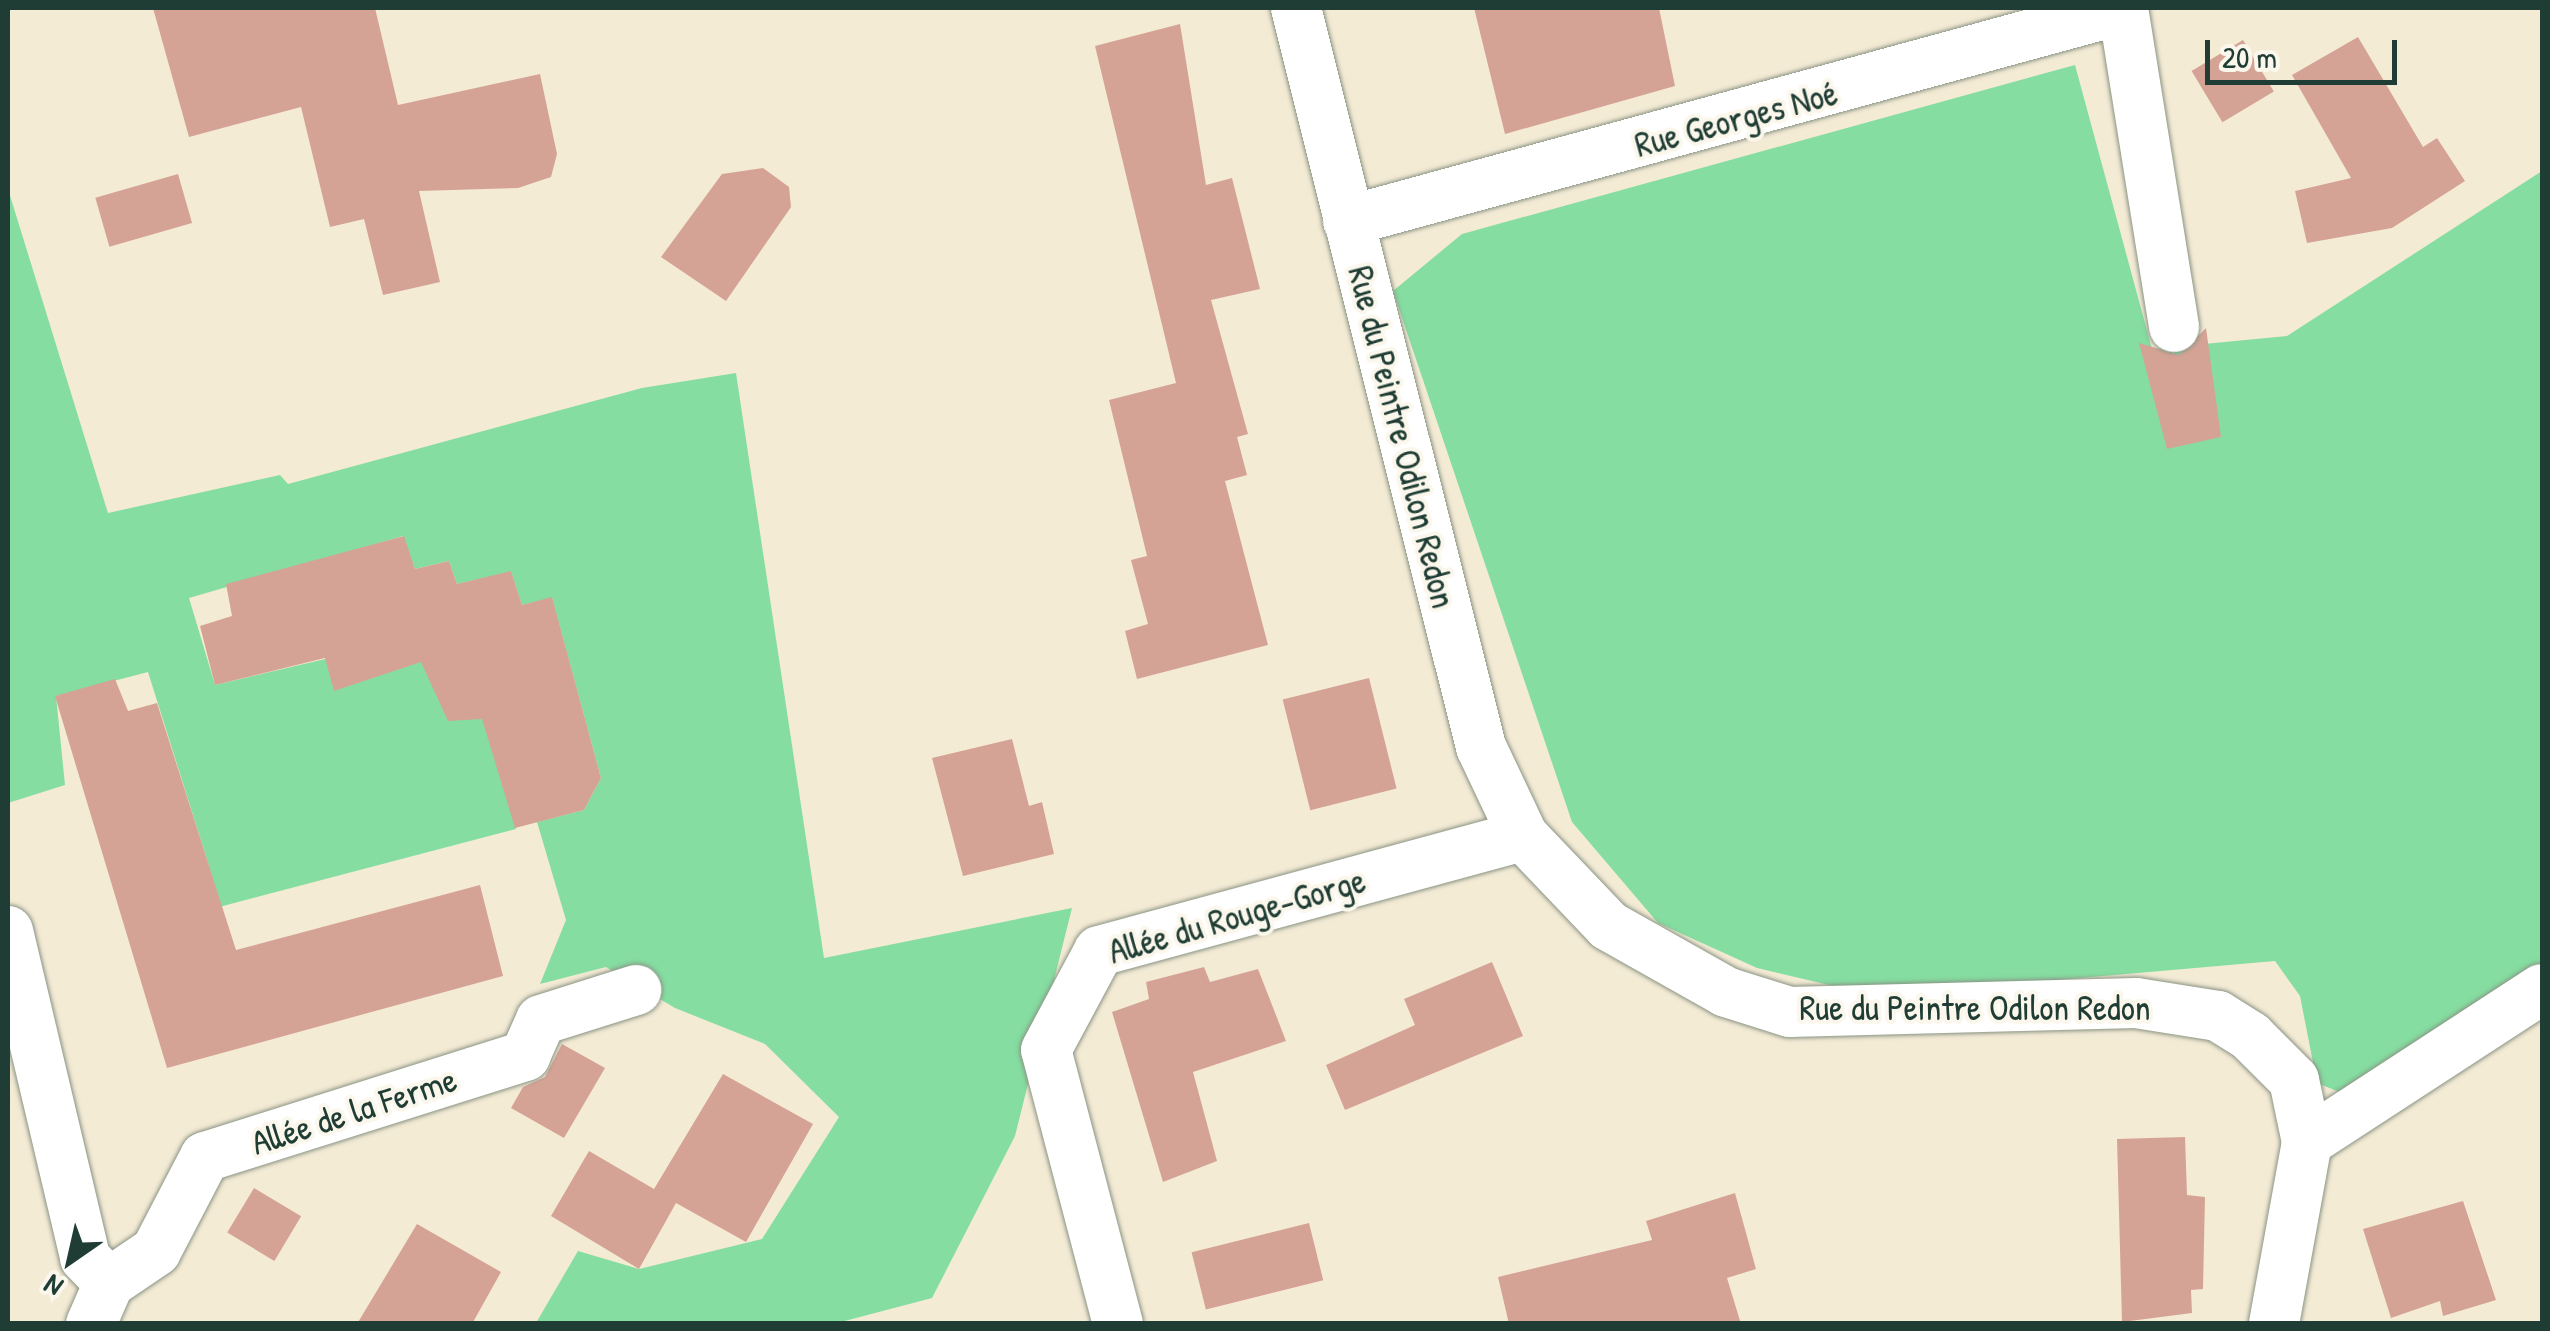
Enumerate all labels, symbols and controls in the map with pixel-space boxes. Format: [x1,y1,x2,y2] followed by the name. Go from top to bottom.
[2210,20,2402,82] scale bar
[2222,37,2277,77] text: 20 m
[1630,72,1842,166] street label: Rue Georges Noé
[1339,262,1465,612] street label: Rue du Peintre Odilon Redon
[1104,859,1370,973] street label: Allée du Rouge-Gorge
[1799,987,2151,1029] street label: Rue du Peintre Odilon Redon
[246,1058,462,1164] street label: Allée de la Ferme
[20,1211,120,1311] north arrow
[36,1266,70,1306] text: N

